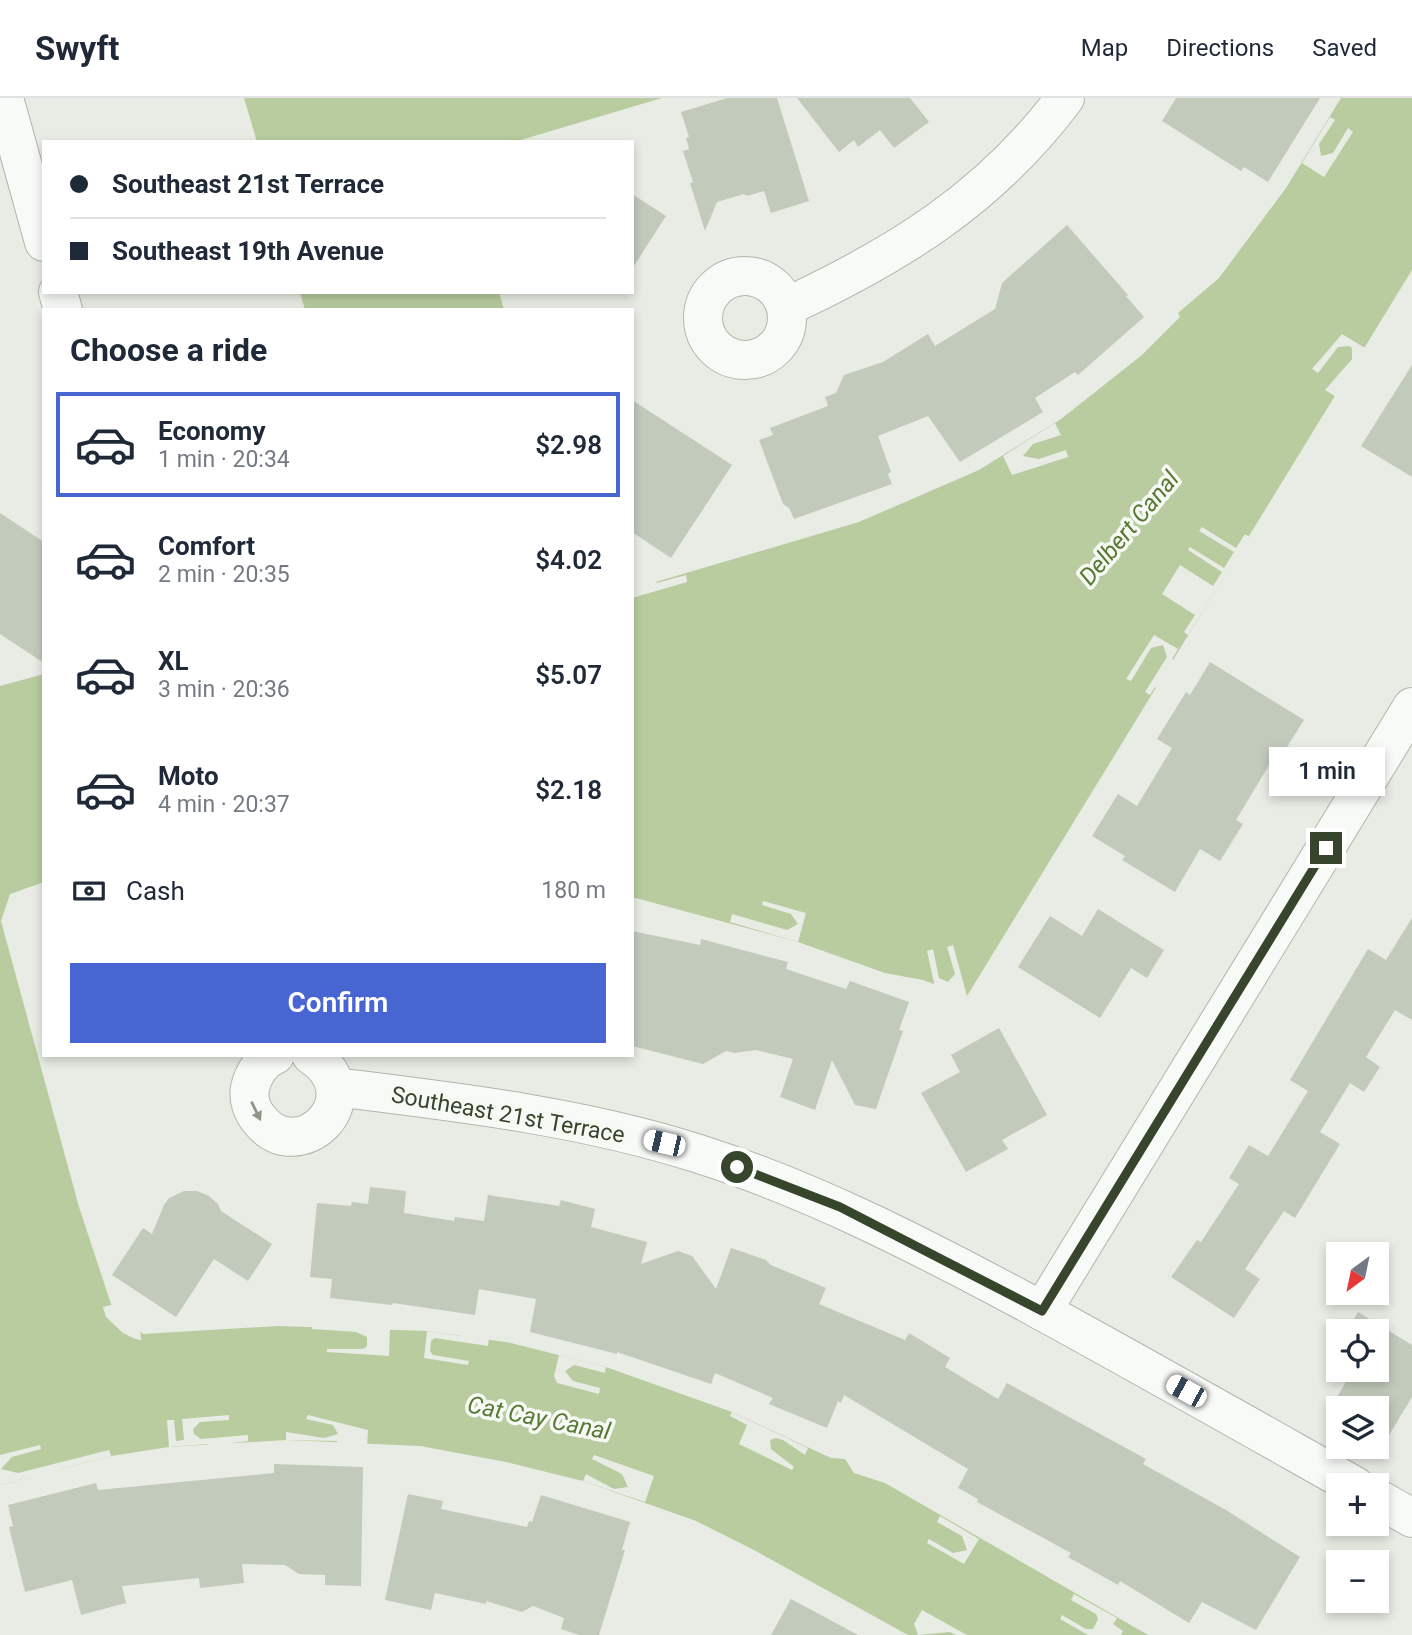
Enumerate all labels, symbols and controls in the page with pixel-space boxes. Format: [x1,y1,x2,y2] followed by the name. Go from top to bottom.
[35,29,119,68] text: Swyft
[1081,34,1128,62] text: Map
[1166,34,1274,62] text: Directions
[1312,34,1377,62] text: Saved
[112,169,384,199] text: Southeast 21st Terrace
[112,236,384,266] text: Southeast 19th Avenue
[70,331,267,369] text: Choose a ride
[74,413,137,476] icon: car
[158,416,265,446] text: Economy
[535,430,602,460] text: $2.98
[158,446,290,473] text: 1 min · 20:34
[1073,465,1185,591] water label: Delbert Canal
[74,528,137,591] icon: car
[158,531,255,561] text: Comfort
[535,545,602,575] text: $4.02
[158,561,290,588] text: 2 min · 20:35
[74,643,137,706] icon: car
[158,646,189,676] text: XL
[535,660,602,690] text: $5.07
[158,676,290,703] text: 3 min · 20:36
[1268,746,1384,796] callout: 1 min
[74,758,137,821] icon: car
[1298,758,1356,785] text: 1 min
[158,761,219,791] text: Moto
[535,775,602,805] text: $2.18
[158,791,290,818] text: 4 min · 20:37
[1310,832,1342,864] route end
[70,872,108,910] icon: cash
[126,876,185,906] text: Cash
[541,877,606,904] text: 180 m
[70,963,606,1043] button: Confirm
[389,1081,627,1149] street label: Southeast 21st Terrace
[249,1102,261,1122] one-way arrow
[642,1128,687,1158] car
[721,1151,753,1183] route start
[1326,1242,1390,1306] north arrow
[1326,1242,1389,1613] map controls
[1326,1319,1389,1382] button: locate
[1163,1372,1210,1410] car
[465,1390,613,1446] water label: Cat Cay Canal
[1326,1396,1389,1459] button: layers
[1326,1473,1389,1536] button: +
[1326,1550,1389,1613] button: −

